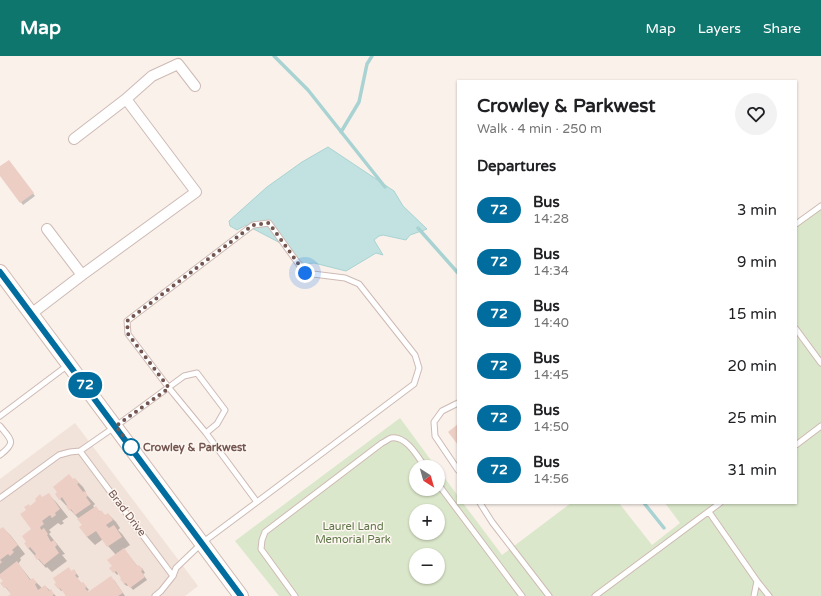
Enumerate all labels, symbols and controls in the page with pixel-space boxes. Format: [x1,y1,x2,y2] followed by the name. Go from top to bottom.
[20,17,61,39] text: Map
[646,20,676,37] text: Map
[698,20,741,37] text: Layers
[763,20,801,37] text: Share
[735,93,777,135] button: heart
[477,95,655,117] text: Crowley & Parkwest
[477,121,602,137] text: Walk · 4 min · 250 m
[477,157,556,175] text: Departures
[533,193,560,211] text: Bus
[490,201,508,218] text: 72
[737,201,777,219] text: 3 min
[533,211,569,227] text: 14:28
[533,245,560,263] text: Bus
[490,253,508,270] text: 72
[737,253,777,271] text: 9 min
[295,263,315,283] your location
[533,263,569,279] text: 14:34
[533,297,560,315] text: Bus
[490,305,508,322] text: 72
[728,305,777,323] text: 15 min
[533,315,569,331] text: 14:40
[533,349,560,367] text: Bus
[490,357,508,374] text: 72
[728,357,777,375] text: 20 min
[533,367,569,383] text: 14:45
[67,372,103,398] line badge: 72
[76,376,94,393] text: 72
[533,401,560,419] text: Bus
[490,409,508,426] text: 72
[728,409,777,427] text: 25 min
[533,419,569,435] text: 14:50
[122,438,140,456] marker: Crowley & Parkwest
[143,441,247,455] place label: Crowley & Parkwest
[533,453,560,471] text: Bus
[409,460,445,496] north arrow
[409,460,445,584] map controls
[490,461,508,478] text: 72
[728,461,777,479] text: 31 min
[533,471,569,487] text: 14:56
[105,487,149,539] street label: Brad Drive
[409,504,445,540] button: +
[315,520,391,546] park label: Laurel Land Memorial Park
[409,548,445,584] button: −

